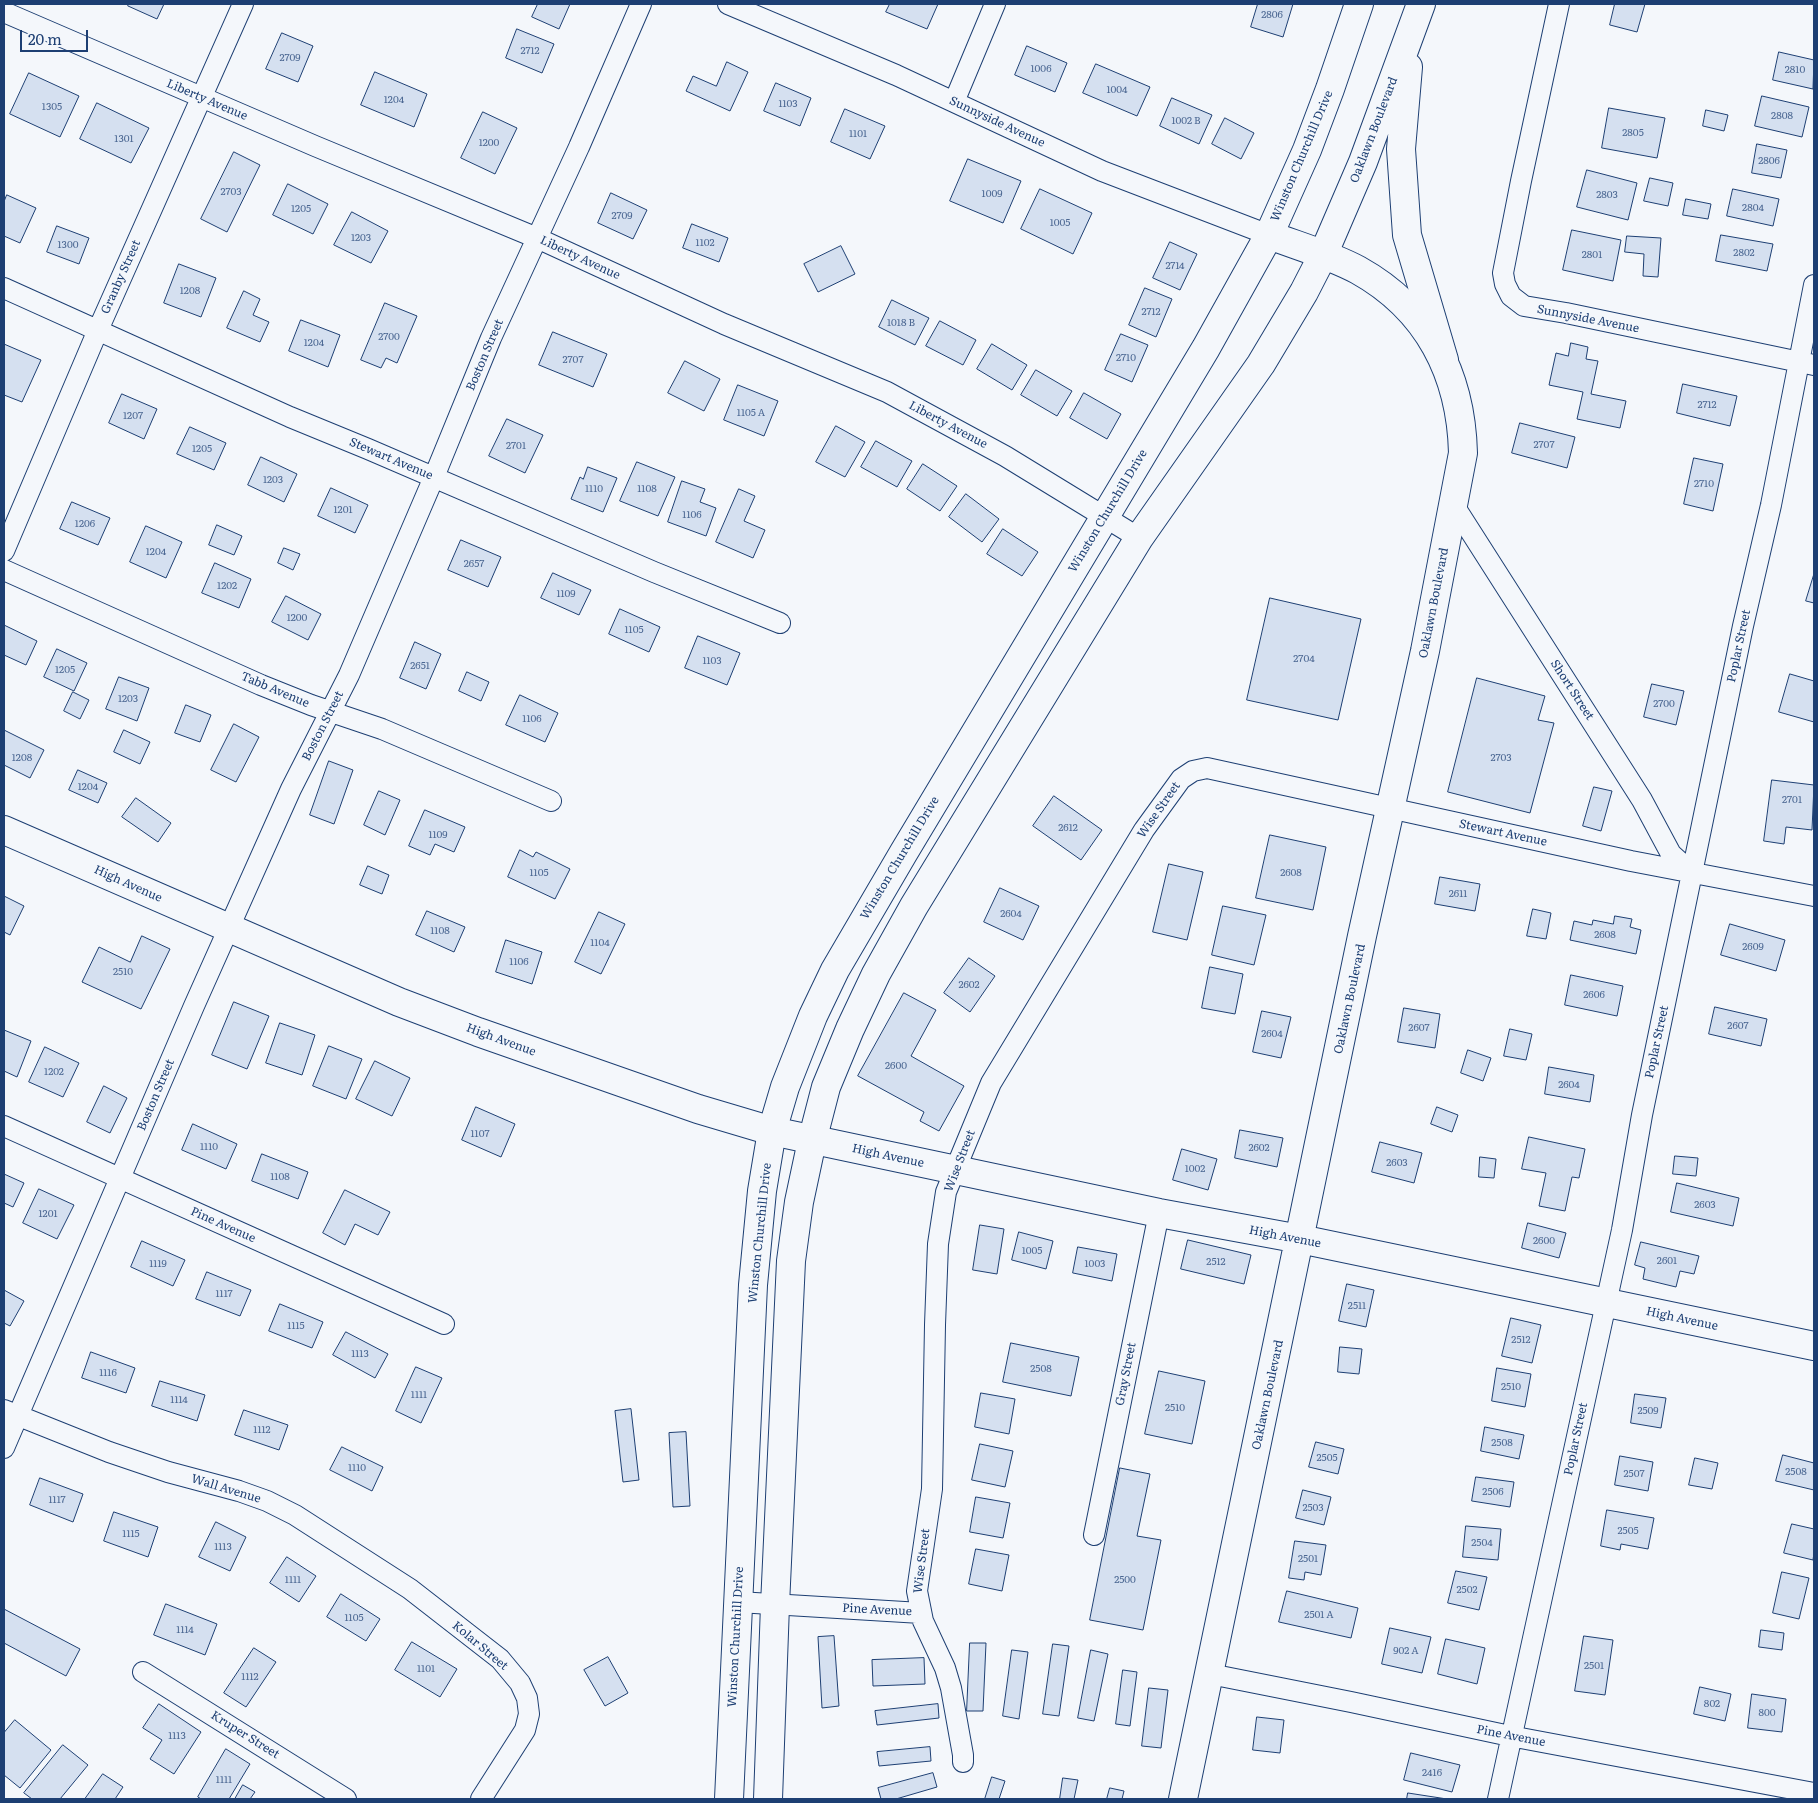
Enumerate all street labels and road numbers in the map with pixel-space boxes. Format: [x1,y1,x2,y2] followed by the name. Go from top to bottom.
[1347,75,1401,185] street label: Oaklawn Boulevard
[164,76,250,124] street label: Liberty Avenue
[1268,88,1336,224] street label: Winston Churchill Drive
[947,94,1047,150] street label: Sunnyside Avenue
[538,233,622,283] street label: Liberty Avenue
[98,238,144,316] street label: Granby Street
[1536,302,1640,336] street label: Sunnyside Avenue
[463,317,507,393] street label: Boston Street
[906,398,990,452] street label: Liberty Avenue
[347,435,435,483] street label: Stewart Avenue
[1066,447,1150,575] street label: Winston Churchill Drive
[1416,547,1452,659] street label: Oaklawn Boulevard
[1724,608,1754,684] street label: Poplar Street
[1547,657,1597,723] street label: Short Street
[239,669,311,711] street label: Tabb Avenue
[299,689,347,763] street label: Boston Street
[1134,779,1184,841] street label: Wise Street
[858,794,942,922] street label: Winston Churchill Drive
[1458,817,1548,849] street label: Stewart Avenue
[92,863,164,905] street label: High Avenue
[1331,943,1369,1055] street label: Oaklawn Boulevard
[1642,1004,1672,1080] street label: Poplar Street
[464,1021,538,1059] street label: High Avenue
[134,1057,178,1133] street label: Boston Street
[942,1128,978,1194] street label: Wise Street
[851,1141,925,1171] street label: High Avenue
[745,1162,775,1304] street label: Winston Churchill Drive
[188,1204,258,1246] street label: Pine Avenue
[1248,1223,1322,1251] street label: High Avenue
[1645,1304,1719,1334] street label: High Avenue
[1249,1339,1287,1451] street label: Oaklawn Boulevard
[1113,1341,1139,1407] street label: Gray Street
[1561,1401,1591,1477] street label: Poplar Street
[189,1472,263,1506] street label: Wall Avenue
[911,1528,933,1594] street label: Wise Street
[725,1566,747,1708] street label: Winston Churchill Drive
[842,1601,912,1619] street label: Pine Avenue
[449,1618,511,1674] street label: Kolar Street
[208,1708,282,1762] street label: Kruper Street
[1475,1722,1547,1750] street label: Pine Avenue

